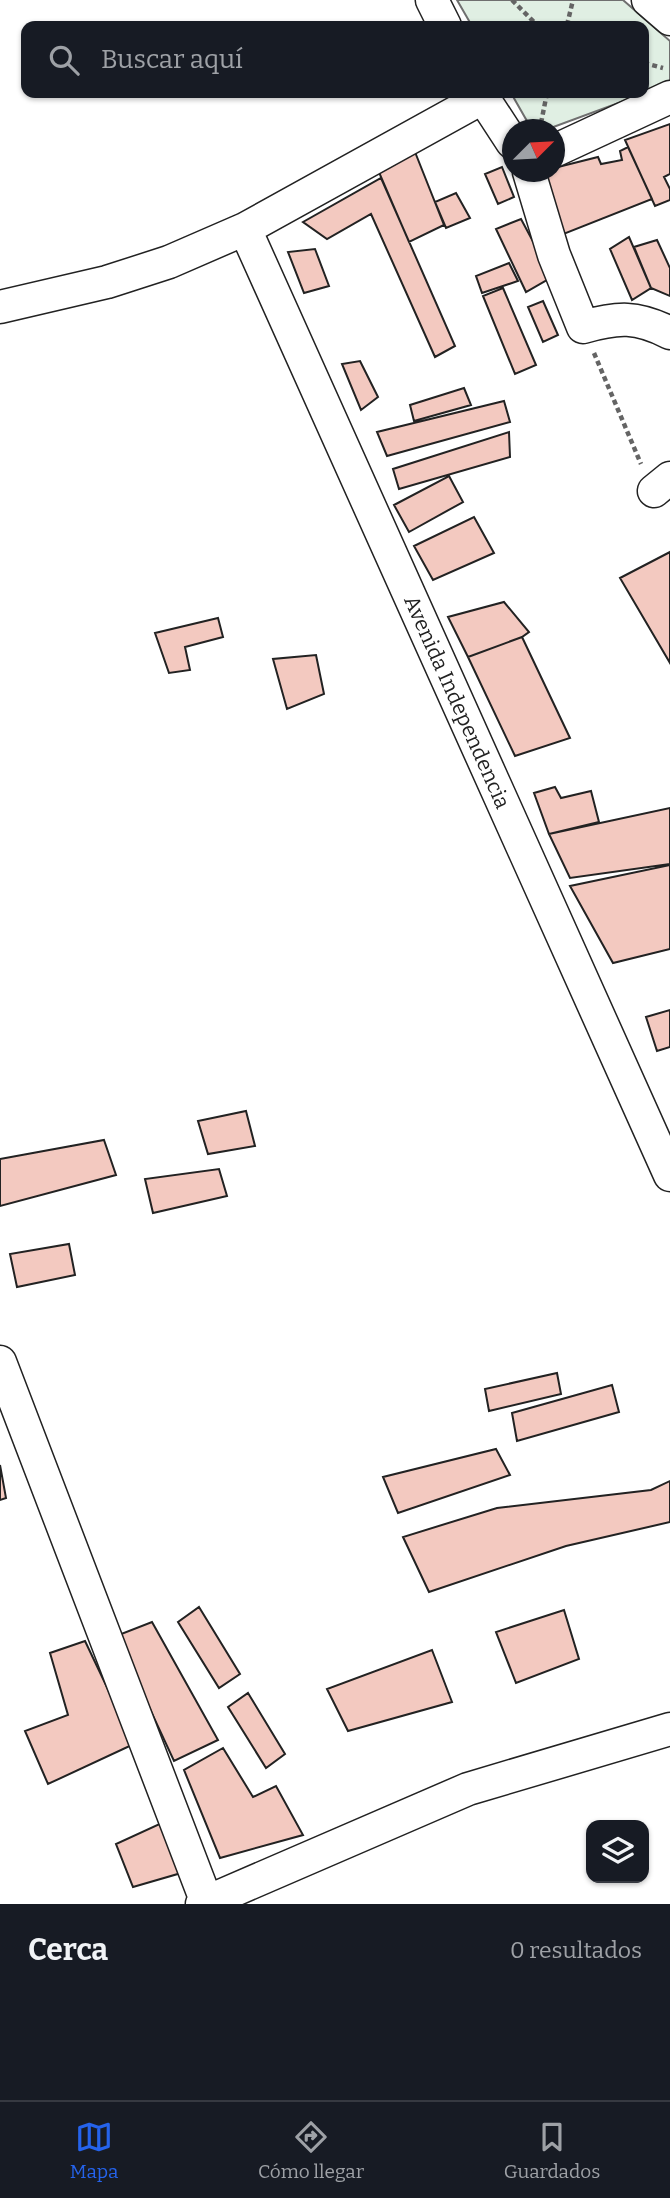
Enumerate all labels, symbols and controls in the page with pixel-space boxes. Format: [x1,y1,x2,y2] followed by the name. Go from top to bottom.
[21,21,649,98] search box
[45,41,83,79] icon: search
[101,44,243,75] text: Buscar aquí
[502,119,565,182] north arrow
[398,591,516,813] street label: Avenida Independencia
[586,1820,649,1883] map controls
[586,1820,649,1883] button: layers
[28,1932,108,1968] text: Cerca
[510,1936,642,1964] text: 0 resultados
[70,2118,119,2183] tab: Mapa
[258,2118,364,2183] tab: Cómo llegar
[504,2118,600,2183] tab: Guardados

